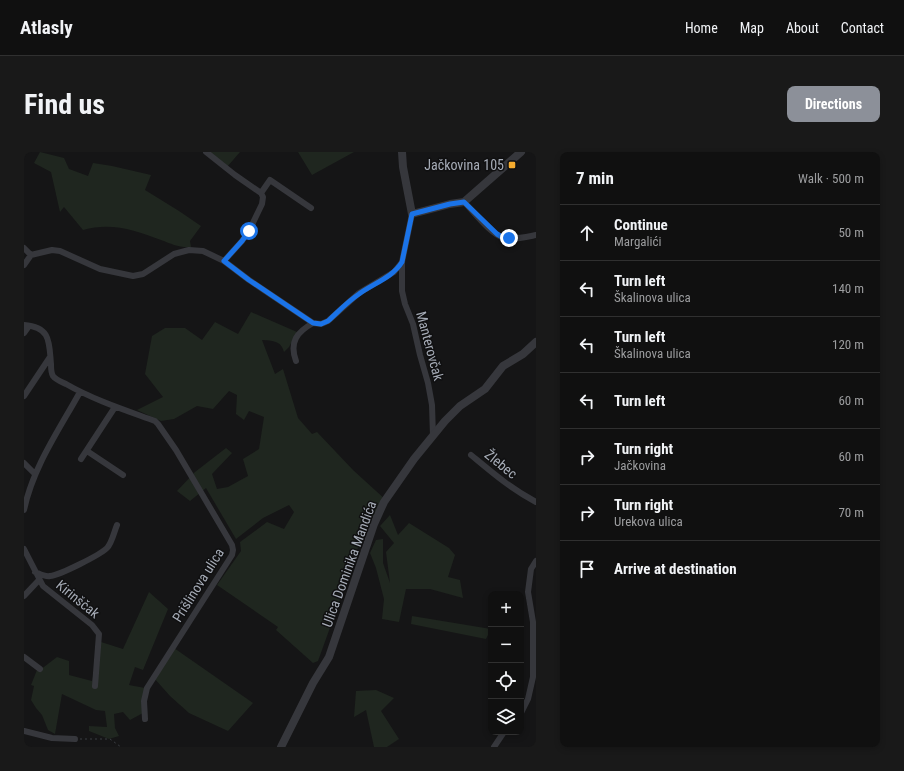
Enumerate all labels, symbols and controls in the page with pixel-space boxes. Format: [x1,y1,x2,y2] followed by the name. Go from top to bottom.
[20,16,73,39] text: Atlasly
[685,20,718,36] text: Home
[740,20,764,36] text: Map
[786,20,819,36] text: About
[841,20,884,36] text: Contact
[787,86,880,122] button: Directions
[24,88,105,121] text: Find us
[424,157,504,173] place label: Jačkovina 105
[507,160,517,170] marker: Jačkovina 105
[576,168,614,188] text: 7 min
[798,171,864,186] text: Walk · 500 m
[614,216,668,234] text: Continue
[240,222,258,240] route start
[576,222,598,244] icon: ahead
[838,225,864,240] text: 50 m
[500,229,518,247] route end
[614,234,661,249] text: Margalići
[614,272,665,290] text: Turn left
[576,278,598,300] icon: left
[832,281,864,296] text: 140 m
[614,290,691,305] text: Škalinova ulica
[413,310,447,383] street label: Manterovčak
[614,328,665,346] text: Turn left
[576,334,598,356] icon: left
[832,337,864,352] text: 120 m
[614,346,691,361] text: Škalinova ulica
[576,390,598,412] icon: left
[614,392,665,410] text: Turn left
[838,393,864,408] text: 60 m
[614,440,673,458] text: Turn right
[482,445,521,482] street label: Žlebec
[576,446,598,468] icon: right
[838,449,864,464] text: 60 m
[614,458,666,473] text: Jačkovina
[614,496,673,514] text: Turn right
[319,499,379,629] street label: Ulica Dominika Mandića
[576,502,598,524] icon: right
[838,505,864,520] text: 70 m
[614,514,683,529] text: Urekova ulica
[169,545,227,625] street label: Prišlinova ulica
[576,558,598,580] icon: arrive
[614,560,737,578] text: Arrive at destination
[53,577,103,622] street label: Kirinščak
[488,591,524,735] map controls
[488,591,524,627] button: +
[488,627,524,663] button: −
[488,663,524,699] button: locate
[488,699,524,735] button: layers

